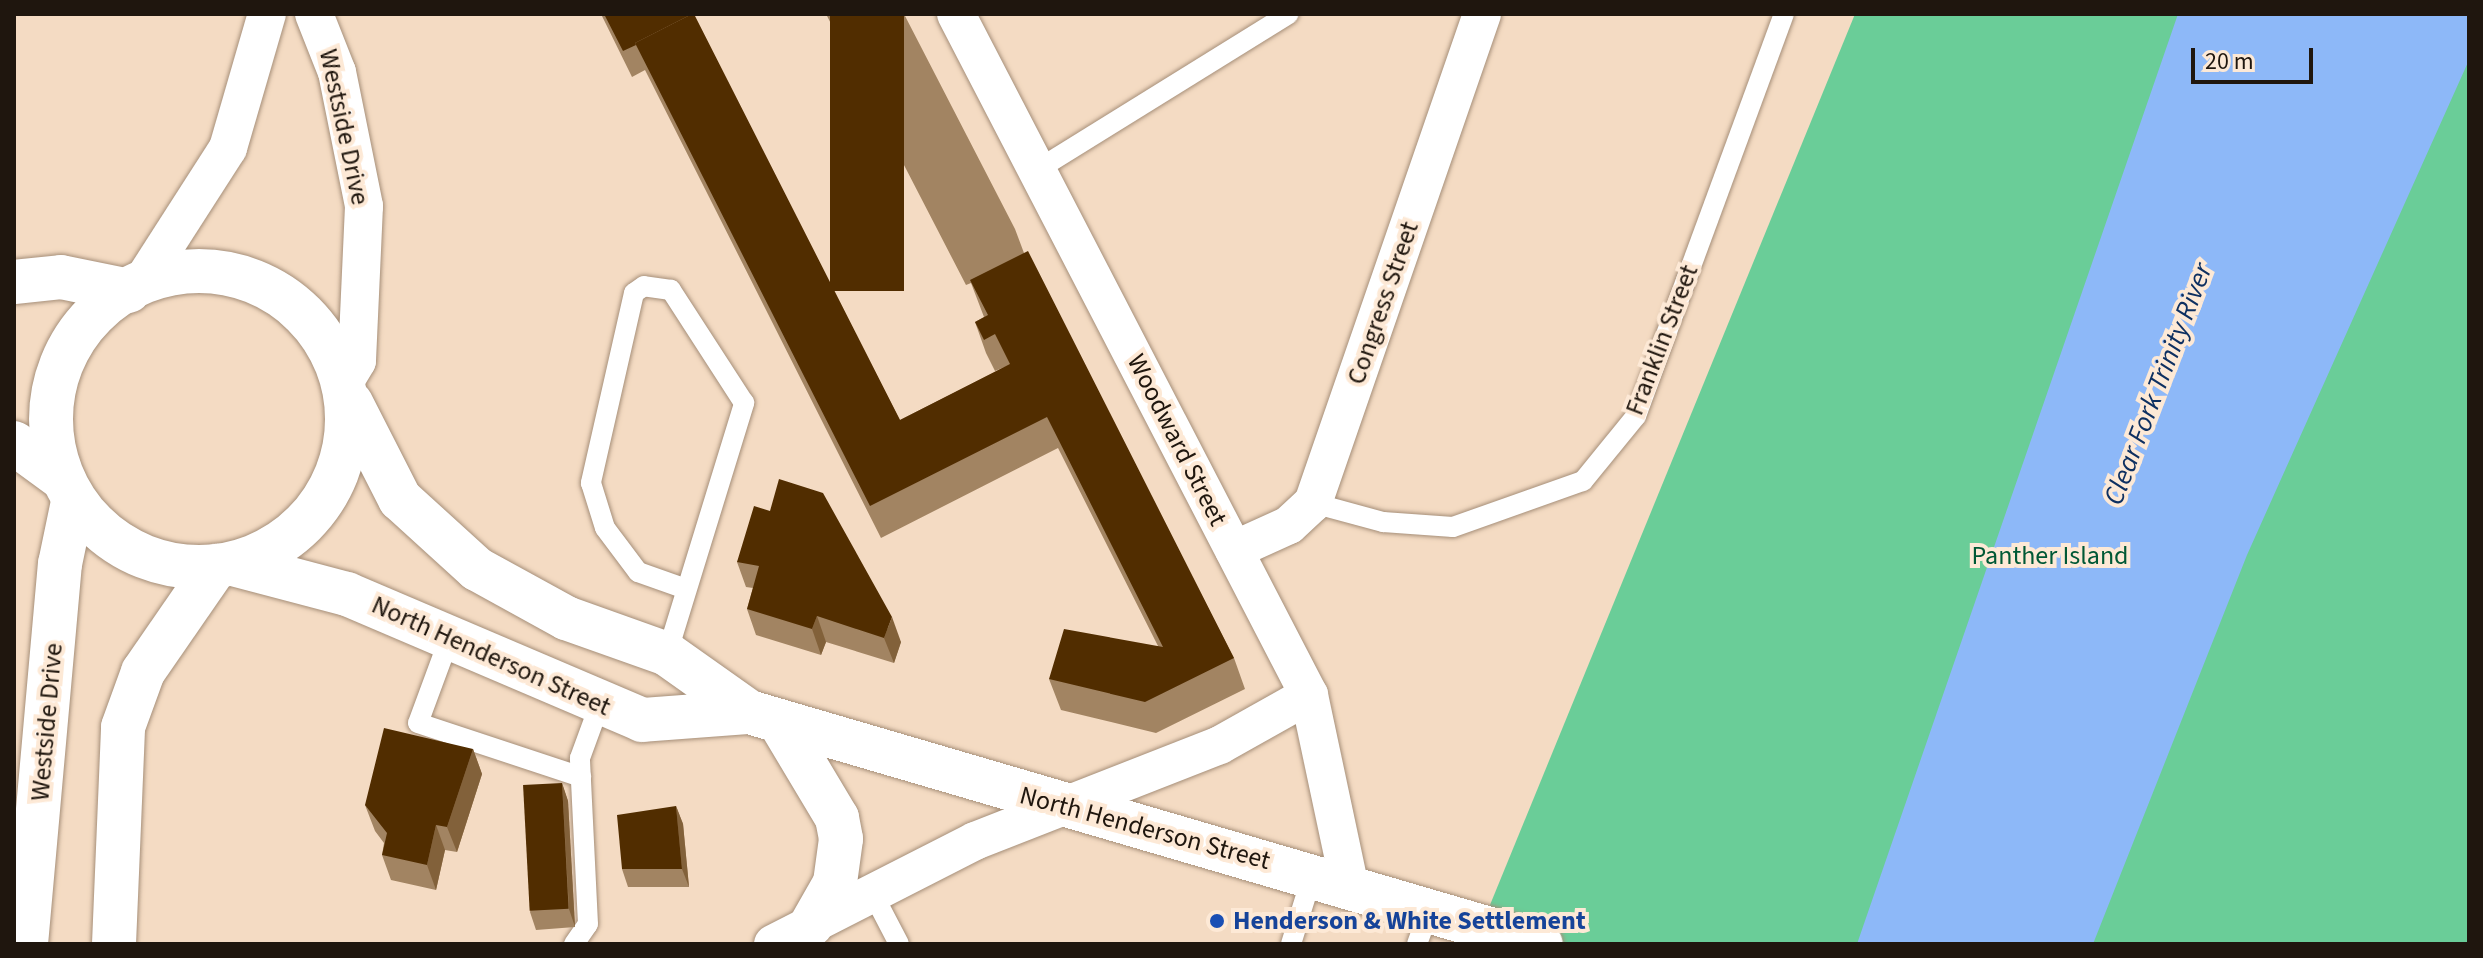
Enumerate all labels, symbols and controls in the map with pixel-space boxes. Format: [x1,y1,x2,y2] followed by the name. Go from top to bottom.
[2195,32,2317,82] scale bar
[2205,44,2254,79] text: 20 m
[312,46,376,208] street label: Westside Drive
[1341,218,1425,388] street label: Congress Street
[2096,258,2220,510] water label: Clear Fork Trinity River
[1619,260,1705,420] street label: Franklin Street
[1120,349,1234,531] street label: Woodward Street
[1971,540,2129,572] park label: Panther Island
[367,589,615,723] street label: North Henderson Street
[25,642,69,802] street label: Westside Drive
[1016,780,1274,876] street label: North Henderson Street
[1233,905,1586,937] place label: Henderson & White Settlement
[1208,912,1226,930] marker: Henderson & White Settlement

